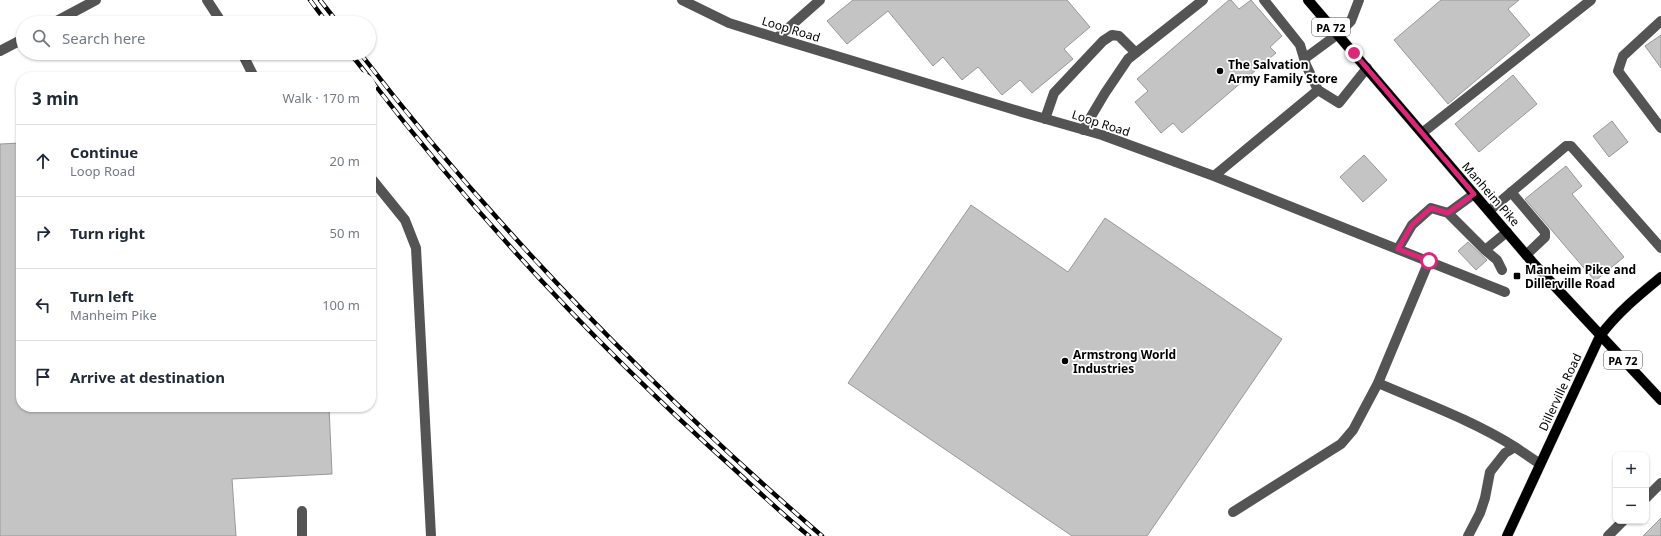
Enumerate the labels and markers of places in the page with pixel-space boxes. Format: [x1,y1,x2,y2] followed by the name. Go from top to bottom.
[1228,56,1338,87] place label: The Salvation Army Family Store
[1215,66,1225,76] marker: The Salvation Army Family Store
[1525,261,1636,292] place label: Manheim Pike and Dillerville Road
[1512,271,1522,281] marker: Manheim Pike and Dillerville Road
[1073,346,1176,377] place label: Armstrong World Industries
[1060,356,1070,366] marker: Armstrong World Industries

